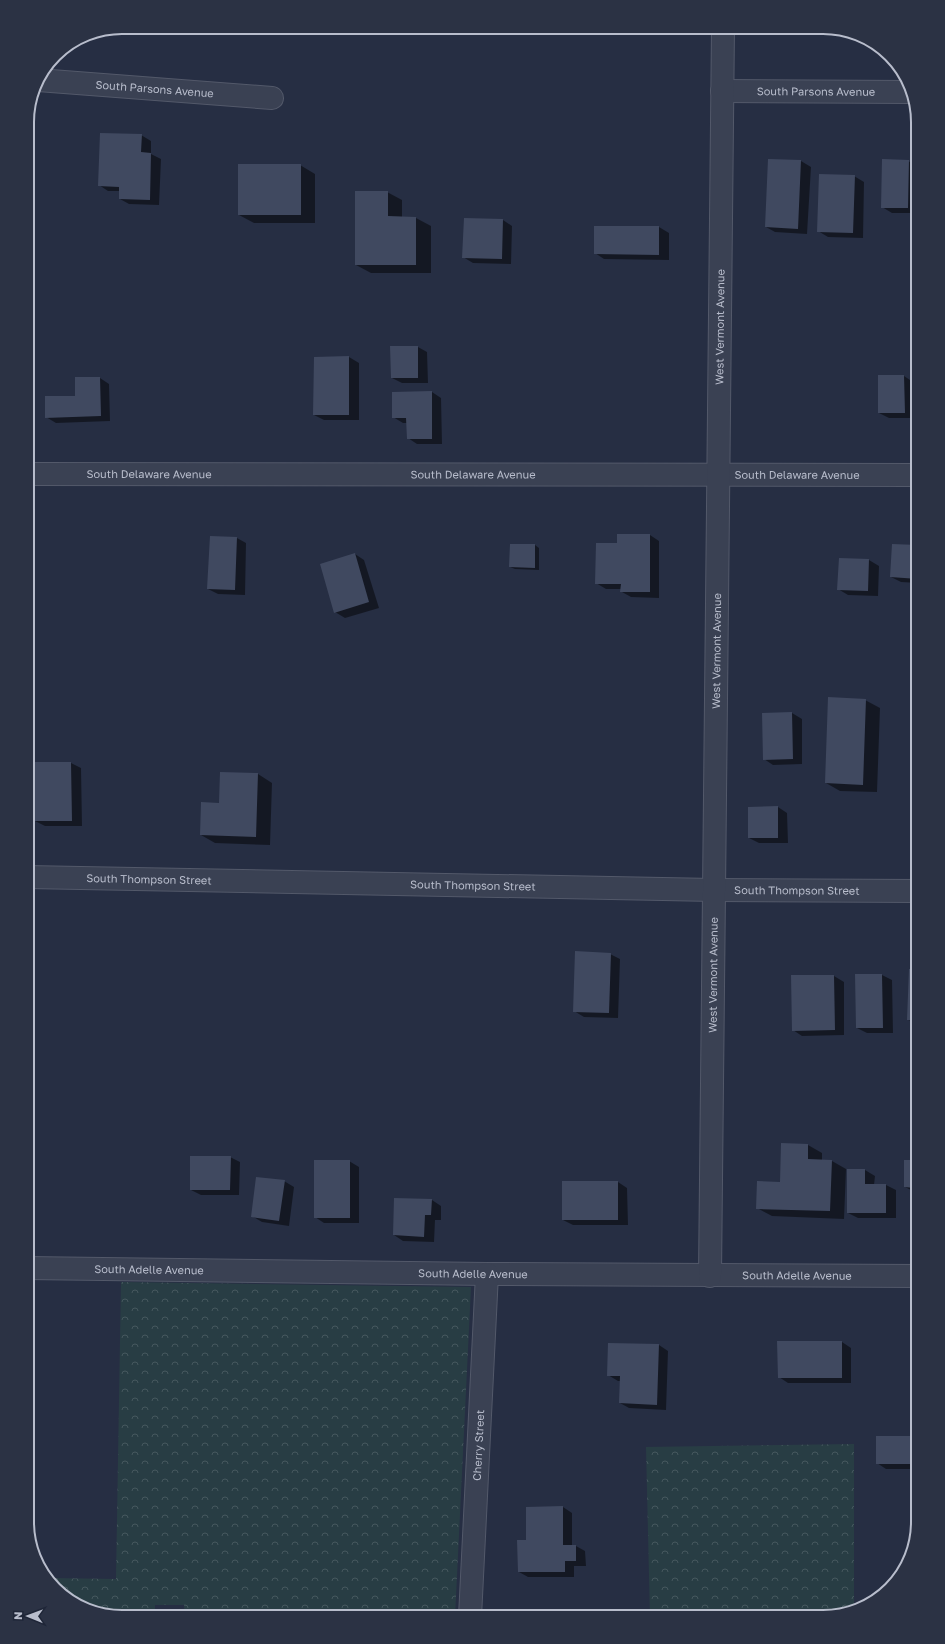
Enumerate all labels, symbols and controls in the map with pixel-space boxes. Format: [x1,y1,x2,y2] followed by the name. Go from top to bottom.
[95,77,214,100] street label: South Parsons Avenue
[757,84,875,98] street label: South Parsons Avenue
[712,269,726,385] street label: West Vermont Avenue
[86,467,212,480] street label: South Delaware Avenue
[410,467,536,481] street label: South Delaware Avenue
[734,468,860,481] street label: South Delaware Avenue
[709,593,723,709] street label: West Vermont Avenue
[86,871,212,886] street label: South Thompson Street
[410,877,536,893] street label: South Thompson Street
[734,883,860,897] street label: South Thompson Street
[706,917,720,1033] street label: West Vermont Avenue
[94,1262,204,1276] street label: South Adelle Avenue
[418,1266,528,1280] street label: South Adelle Avenue
[742,1268,852,1282] street label: South Adelle Avenue
[470,1409,486,1481] street label: Cherry Street
[8,1596,48,1636] north arrow
[11,1612,24,1620] text: N

